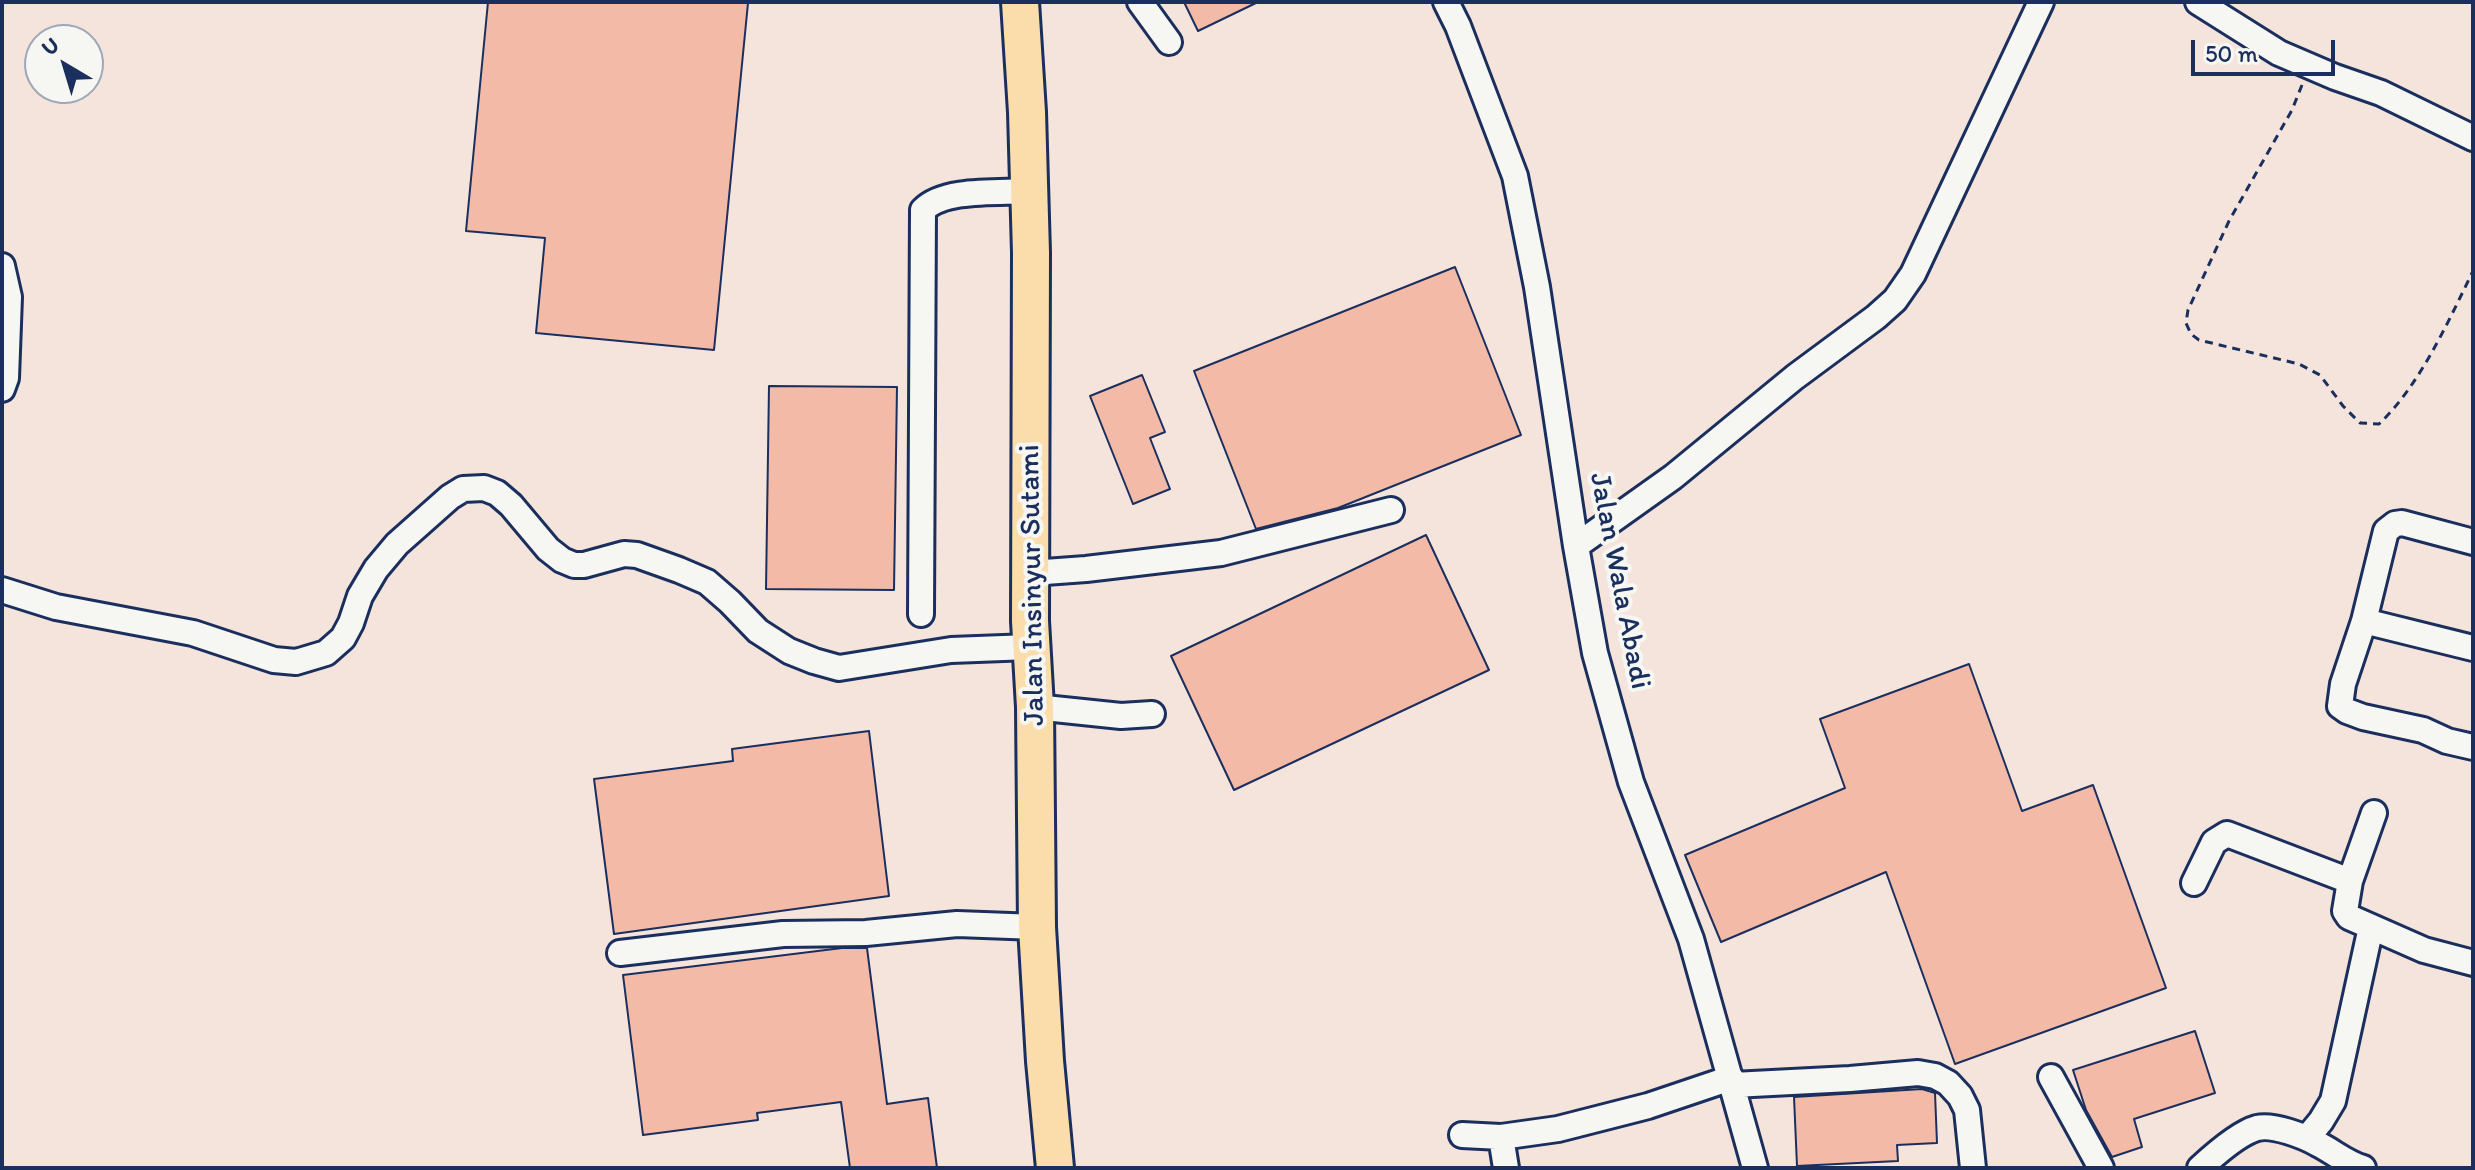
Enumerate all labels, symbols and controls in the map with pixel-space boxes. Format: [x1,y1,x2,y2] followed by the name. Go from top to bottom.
[24,24,104,104] north arrow
[2195,24,2339,74] scale bar
[36,31,64,61] text: U
[2205,39,2258,68] text: 50 m
[1013,444,1053,726] street label: Jalan Insinyur Sutami
[1580,470,1658,692] street label: Jalan Wala Abadi

